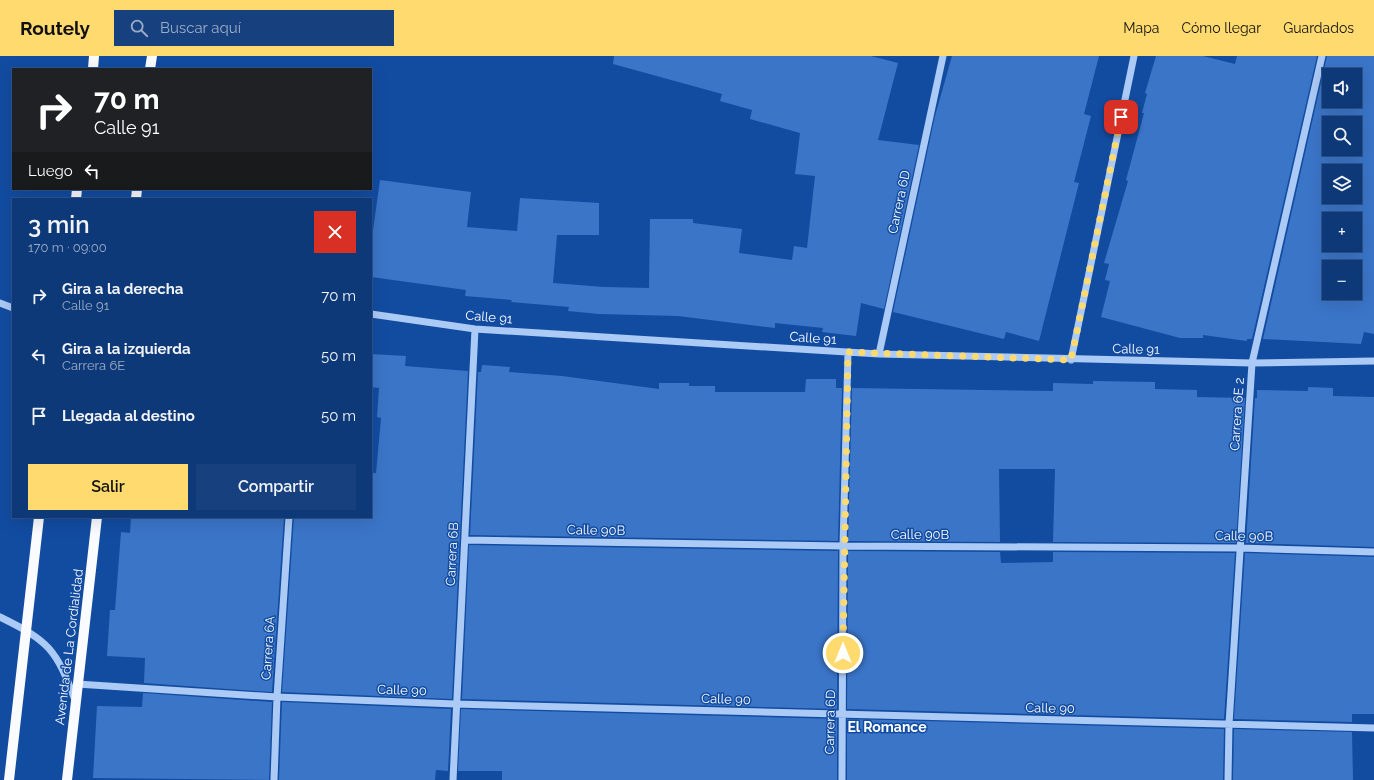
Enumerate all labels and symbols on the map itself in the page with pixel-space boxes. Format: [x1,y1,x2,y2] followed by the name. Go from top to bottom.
[1104,100,1138,134] pin
[885,169,913,235] street label: Carrera 6D
[465,307,514,327] street label: Calle 91
[789,329,838,347] street label: Calle 91
[1112,341,1160,357] street label: Calle 91
[1227,377,1247,451] street label: Carrera 6E 2
[443,521,461,586] street label: Carrera 6B
[567,522,626,538] street label: Calle 90B
[891,527,949,542] street label: Calle 90B
[1215,528,1274,544] street label: Calle 90B
[52,568,86,726] street label: Avenida de La Cordialidad
[258,615,278,680] street label: Carrera 6A
[822,632,864,674] position arrow
[377,682,427,698] street label: Calle 90
[822,690,838,754] street label: Carrera 6D
[701,691,751,707] street label: Calle 90
[1025,700,1075,716] street label: Calle 90
[847,719,927,735] district label: El Romance

